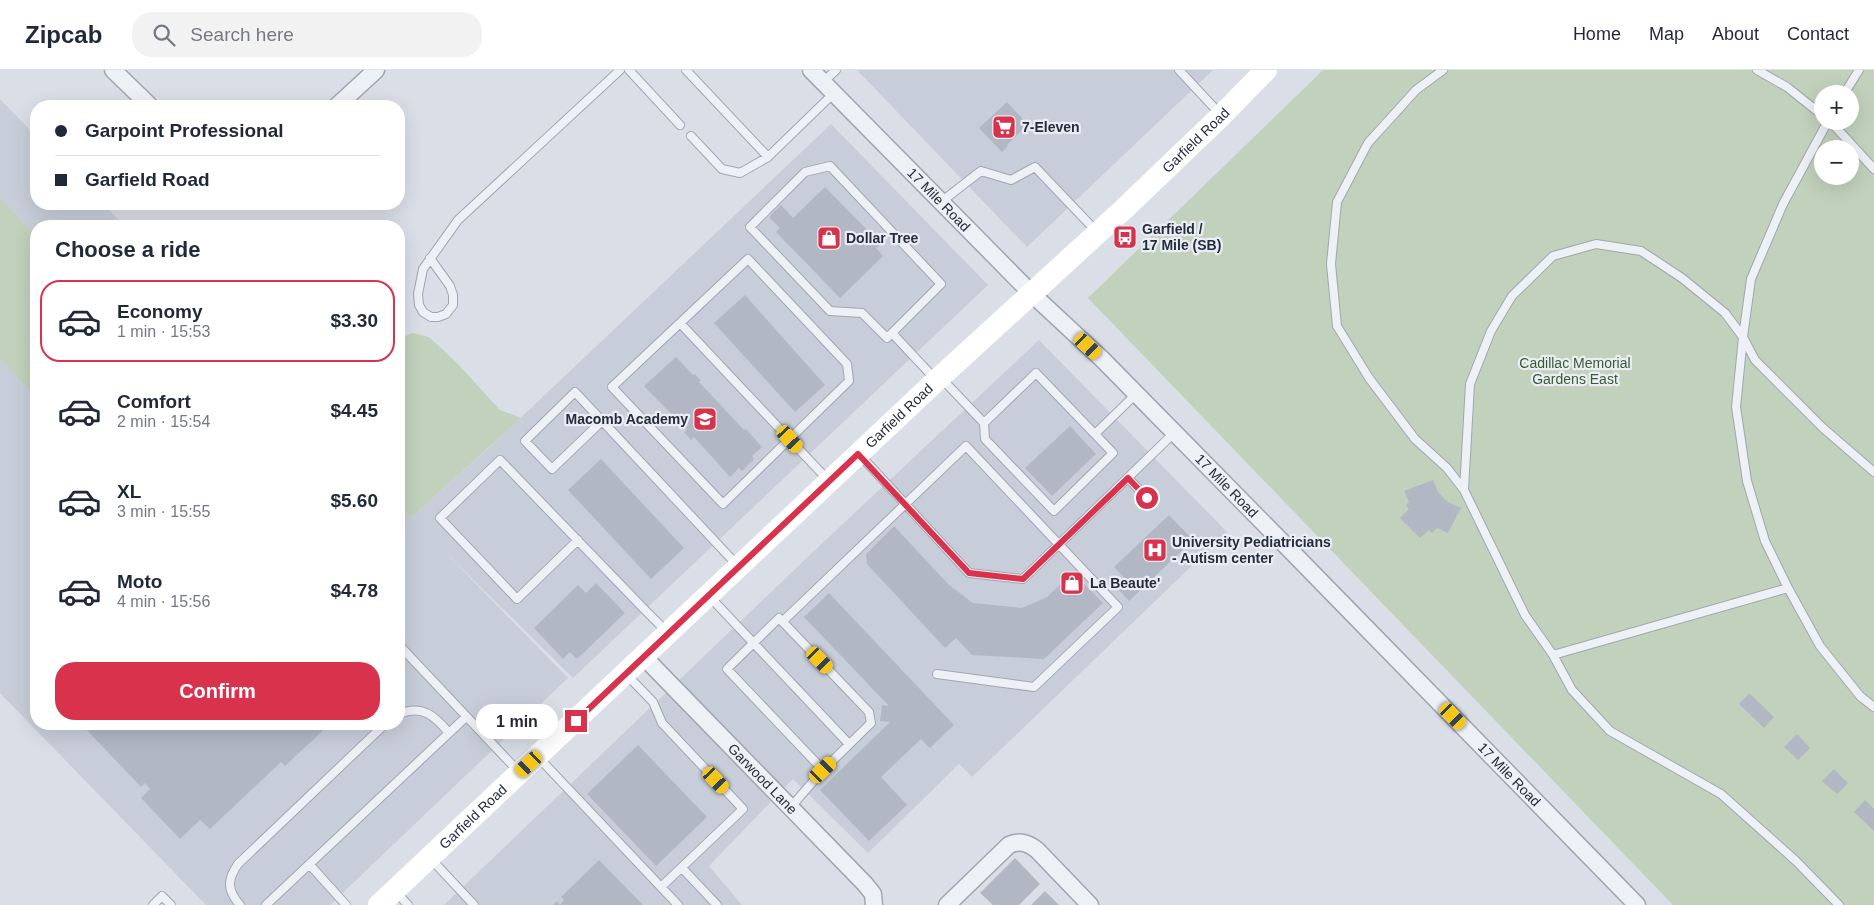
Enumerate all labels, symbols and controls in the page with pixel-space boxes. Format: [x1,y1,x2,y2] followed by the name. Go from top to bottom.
[132,12,482,57] search box
[25,21,102,48] text: Zipcab
[150,21,178,49] icon: search
[190,24,294,45] text: Search here
[1573,24,1621,44] text: Home
[1649,24,1684,44] text: Map
[1712,24,1759,44] text: About
[1787,24,1849,44] text: Contact
[1814,85,1859,185] map controls
[1814,85,1859,130] button: +
[1159,104,1233,176] street label: Garfield Road
[991,114,1017,140] supermarket icon: 7-Eleven
[1022,119,1080,135] place label: 7-Eleven
[85,120,283,141] text: Garpoint Professional
[1814,140,1859,185] button: −
[904,165,974,235] street label: 17 Mile Road
[85,169,210,190] text: Garfield Road
[1142,221,1221,253] place label: Garfield / 17 Mile (SB)
[1112,224,1138,250] bus stop icon: Garfield / 17 Mile (SB)
[816,225,842,251] shop icon: Dollar Tree
[846,230,919,246] place label: Dollar Tree
[55,237,200,262] text: Choose a ride
[57,299,102,344] icon: car
[117,301,203,322] text: Economy
[330,310,378,331] text: $3.30
[117,323,210,340] text: 1 min · 15:53
[1071,330,1104,362] car
[1519,355,1631,387] park label: Cadillac Memorial Gardens East
[862,380,936,451] street label: Garfield Road
[57,389,102,434] icon: car
[117,391,191,412] text: Comfort
[330,400,378,421] text: $4.45
[692,406,718,432] school or university icon: Macomb Academy
[566,411,688,427] place label: Macomb Academy
[117,413,210,430] text: 2 min · 15:54
[774,423,805,455] car
[1192,451,1261,521] street label: 17 Mile Road
[57,479,102,524] icon: car
[117,481,141,502] text: XL
[1136,487,1158,509] route start
[330,490,378,511] text: $5.60
[117,503,210,520] text: 3 min · 15:55
[1172,534,1331,566] place label: University Pediatricians - Autism center
[1142,537,1168,563] hospital icon: University Pediatricians - Autism center
[57,569,102,614] icon: car
[1059,570,1085,596] shop icon: La Beaute'
[117,571,162,592] text: Moto
[1090,575,1160,591] place label: La Beaute'
[330,580,378,601] text: $4.78
[117,593,210,610] text: 4 min · 15:56
[804,644,835,676] car
[55,662,380,720] button: Confirm
[1437,700,1468,732] car
[476,704,558,738] callout: 1 min
[565,710,587,732] route end
[496,713,538,730] text: 1 min
[1475,739,1544,810] street label: 17 Mile Road
[725,740,801,817] street label: Garwood Lane
[512,748,545,780] car
[806,754,839,786] car
[700,764,731,796] car
[436,781,510,852] street label: Garfield Road

